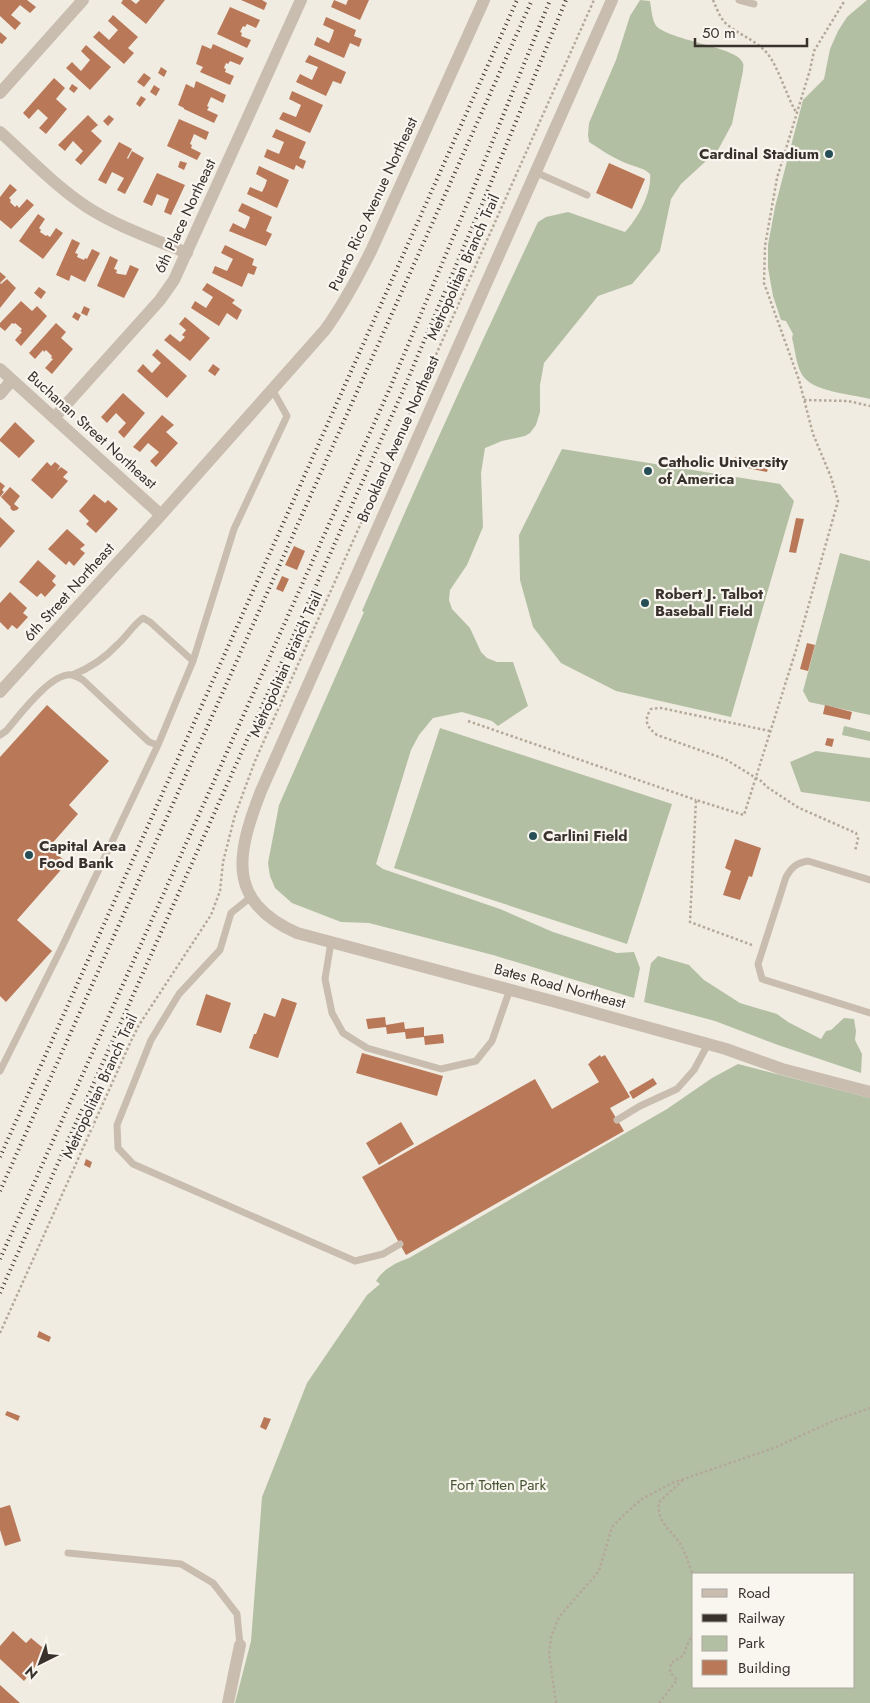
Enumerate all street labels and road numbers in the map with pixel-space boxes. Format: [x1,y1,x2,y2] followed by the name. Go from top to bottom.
[323,113,423,294] street label: Puerto Rico Avenue Northeast
[149,155,221,277] street label: 6th Place Northeast
[421,191,505,343] street label: Metropolitan Branch Trail
[351,352,445,526] street label: Brookland Avenue Northeast
[22,366,162,494] street label: Buchanan Street Northeast
[19,538,120,646] street label: 6th Street Northeast
[244,588,328,740] street label: Metropolitan Branch Trail
[492,958,629,1014] street label: Bates Road Northeast
[57,1010,143,1162] street label: Metropolitan Branch Trail

